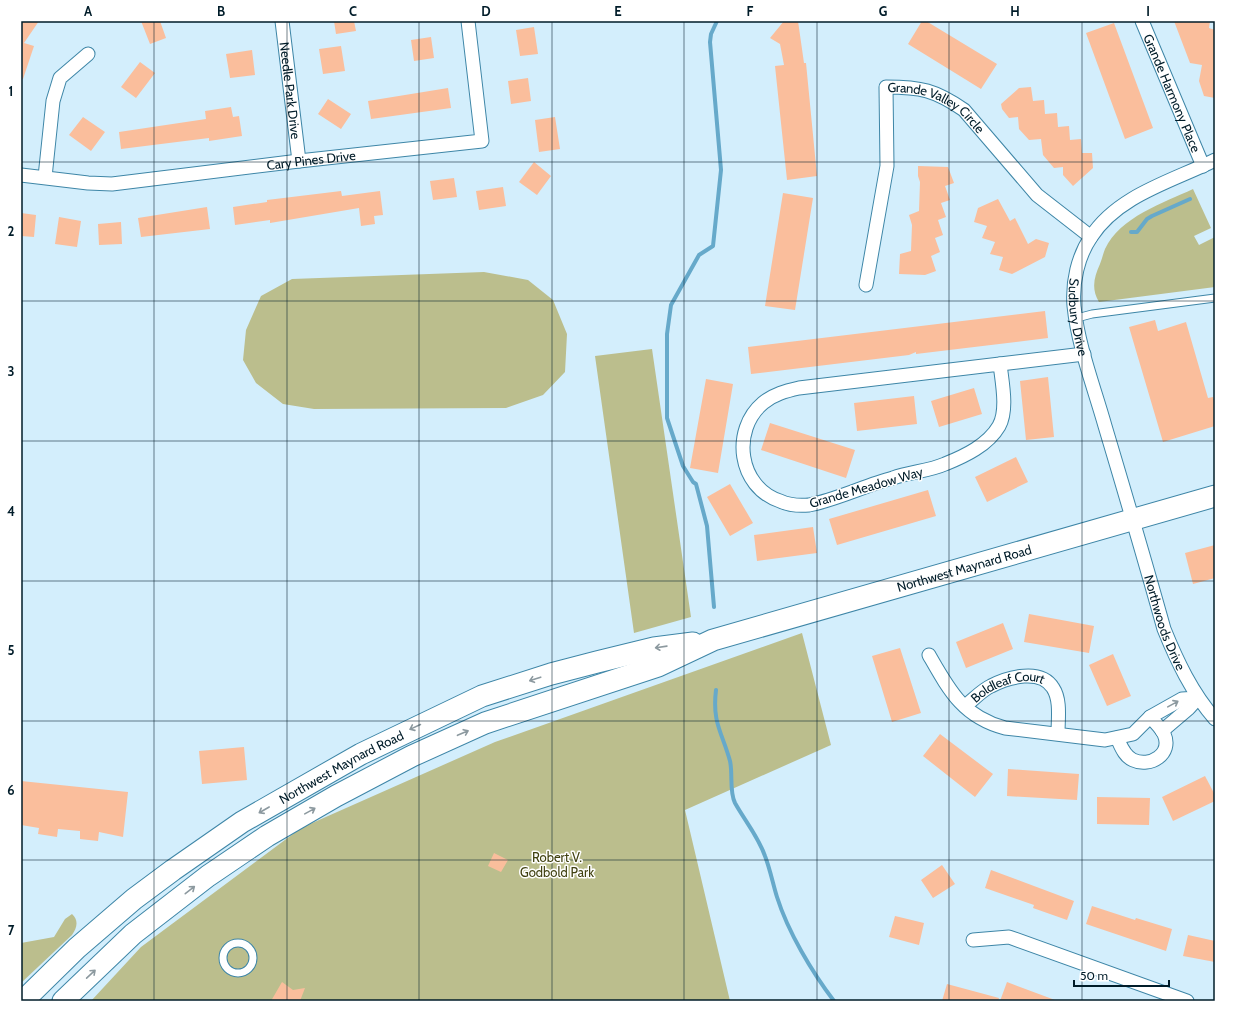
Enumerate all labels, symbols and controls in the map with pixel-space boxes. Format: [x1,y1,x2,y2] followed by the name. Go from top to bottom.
[84,3,93,19] text: A
[217,3,225,19] text: B
[349,3,357,19] text: C
[481,3,491,19] text: D
[614,3,622,19] text: E
[747,3,754,19] text: F
[879,3,888,19] text: G
[1010,3,1020,19] text: H
[1146,3,1150,19] text: I
[1140,31,1204,155] street label: Grande Harmony Place
[277,41,304,140] street label: Needle Park Drive
[887,79,988,137] street label: Grande Valley Circle
[9,83,13,99] text: 1
[266,147,357,173] street label: Cary Pines Drive
[8,223,15,239] text: 2
[1066,277,1092,358] street label: Sudbury Drive
[7,363,15,379] text: 3
[807,463,925,511] street label: Grande Meadow Way
[7,503,15,519] text: 4
[895,541,1033,595] street label: Northwest Maynard Road
[1141,573,1189,673] street label: Northwoods Drive
[8,642,15,658] text: 5
[655,643,668,651] one-way arrow
[967,668,1048,706] street label: Boldleaf Court
[529,676,541,684] one-way arrow
[1167,700,1179,708] one-way arrow
[409,724,421,731] one-way arrow
[276,727,406,807] street label: Northwest Maynard Road
[457,728,469,736] one-way arrow
[7,782,15,798] text: 6
[258,806,270,814] one-way arrow
[304,806,316,814] one-way arrow
[520,849,594,880] park label: Robert V. Godbold Park
[185,886,196,894] one-way arrow
[8,922,15,938] text: 7
[1074,962,1169,988] scale bar
[1080,968,1108,983] text: 50 m
[86,969,96,978] one-way arrow

